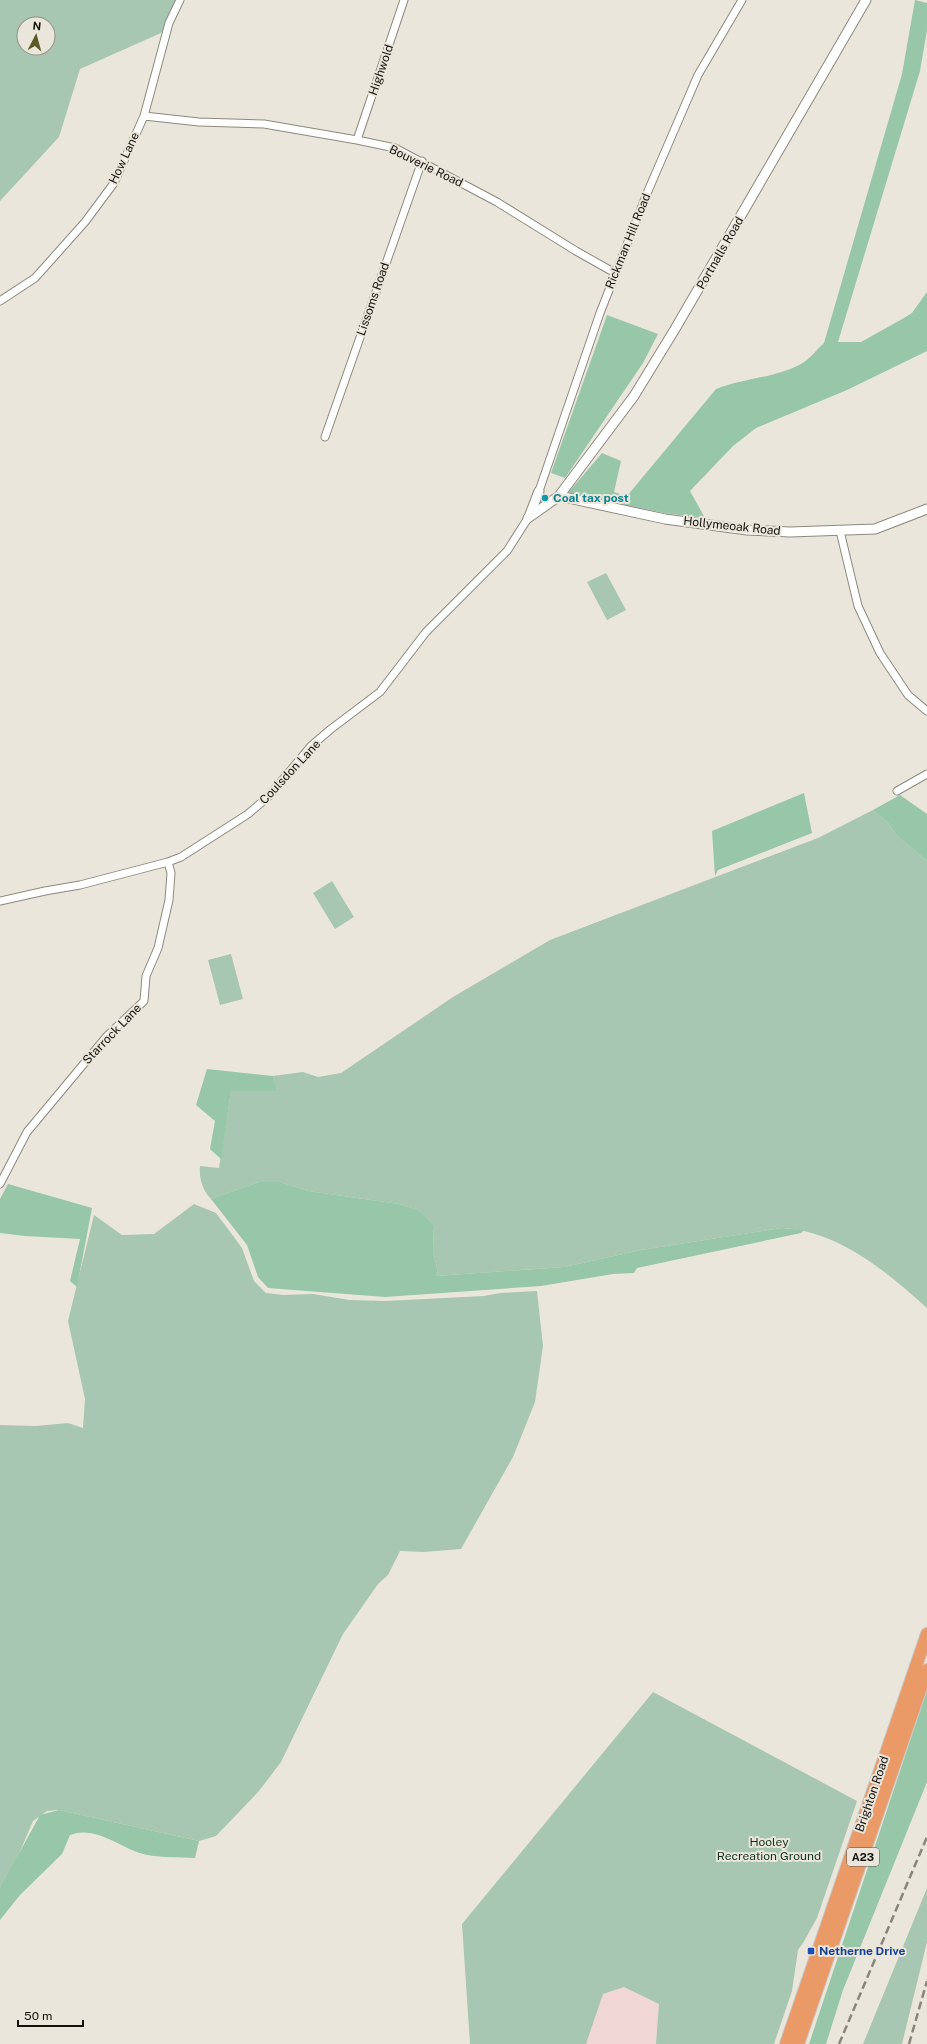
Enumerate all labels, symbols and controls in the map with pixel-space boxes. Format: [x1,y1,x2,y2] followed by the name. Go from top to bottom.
[16,16,56,56] north arrow
[32,20,42,32] text: N
[366,43,396,97] street label: Highwold
[106,130,142,186] street label: How Lane
[387,142,465,190] street label: Bouverie Road
[602,191,654,291] street label: Rickman Hill Road
[694,214,746,292] street label: Portnalls Road
[354,261,392,337] street label: Lissoms Road
[553,491,629,505] place label: Coal tax post
[540,493,550,503] marker: Coal tax post
[683,514,781,538] street label: Hollymeoak Road
[257,737,323,807] street label: Coulsdon Lane
[80,1001,144,1067] street label: Starrock Lane
[852,1754,892,1834] street label: Brighton Road
[717,1835,821,1863] park label: Hooley Recreation Ground
[847,1848,879,1866] road number: A23
[819,1944,905,1958] place label: Netherne Drive
[806,1946,816,1956] marker: Netherne Drive
[18,2002,83,2028] scale bar
[24,2009,52,2023] text: 50 m

